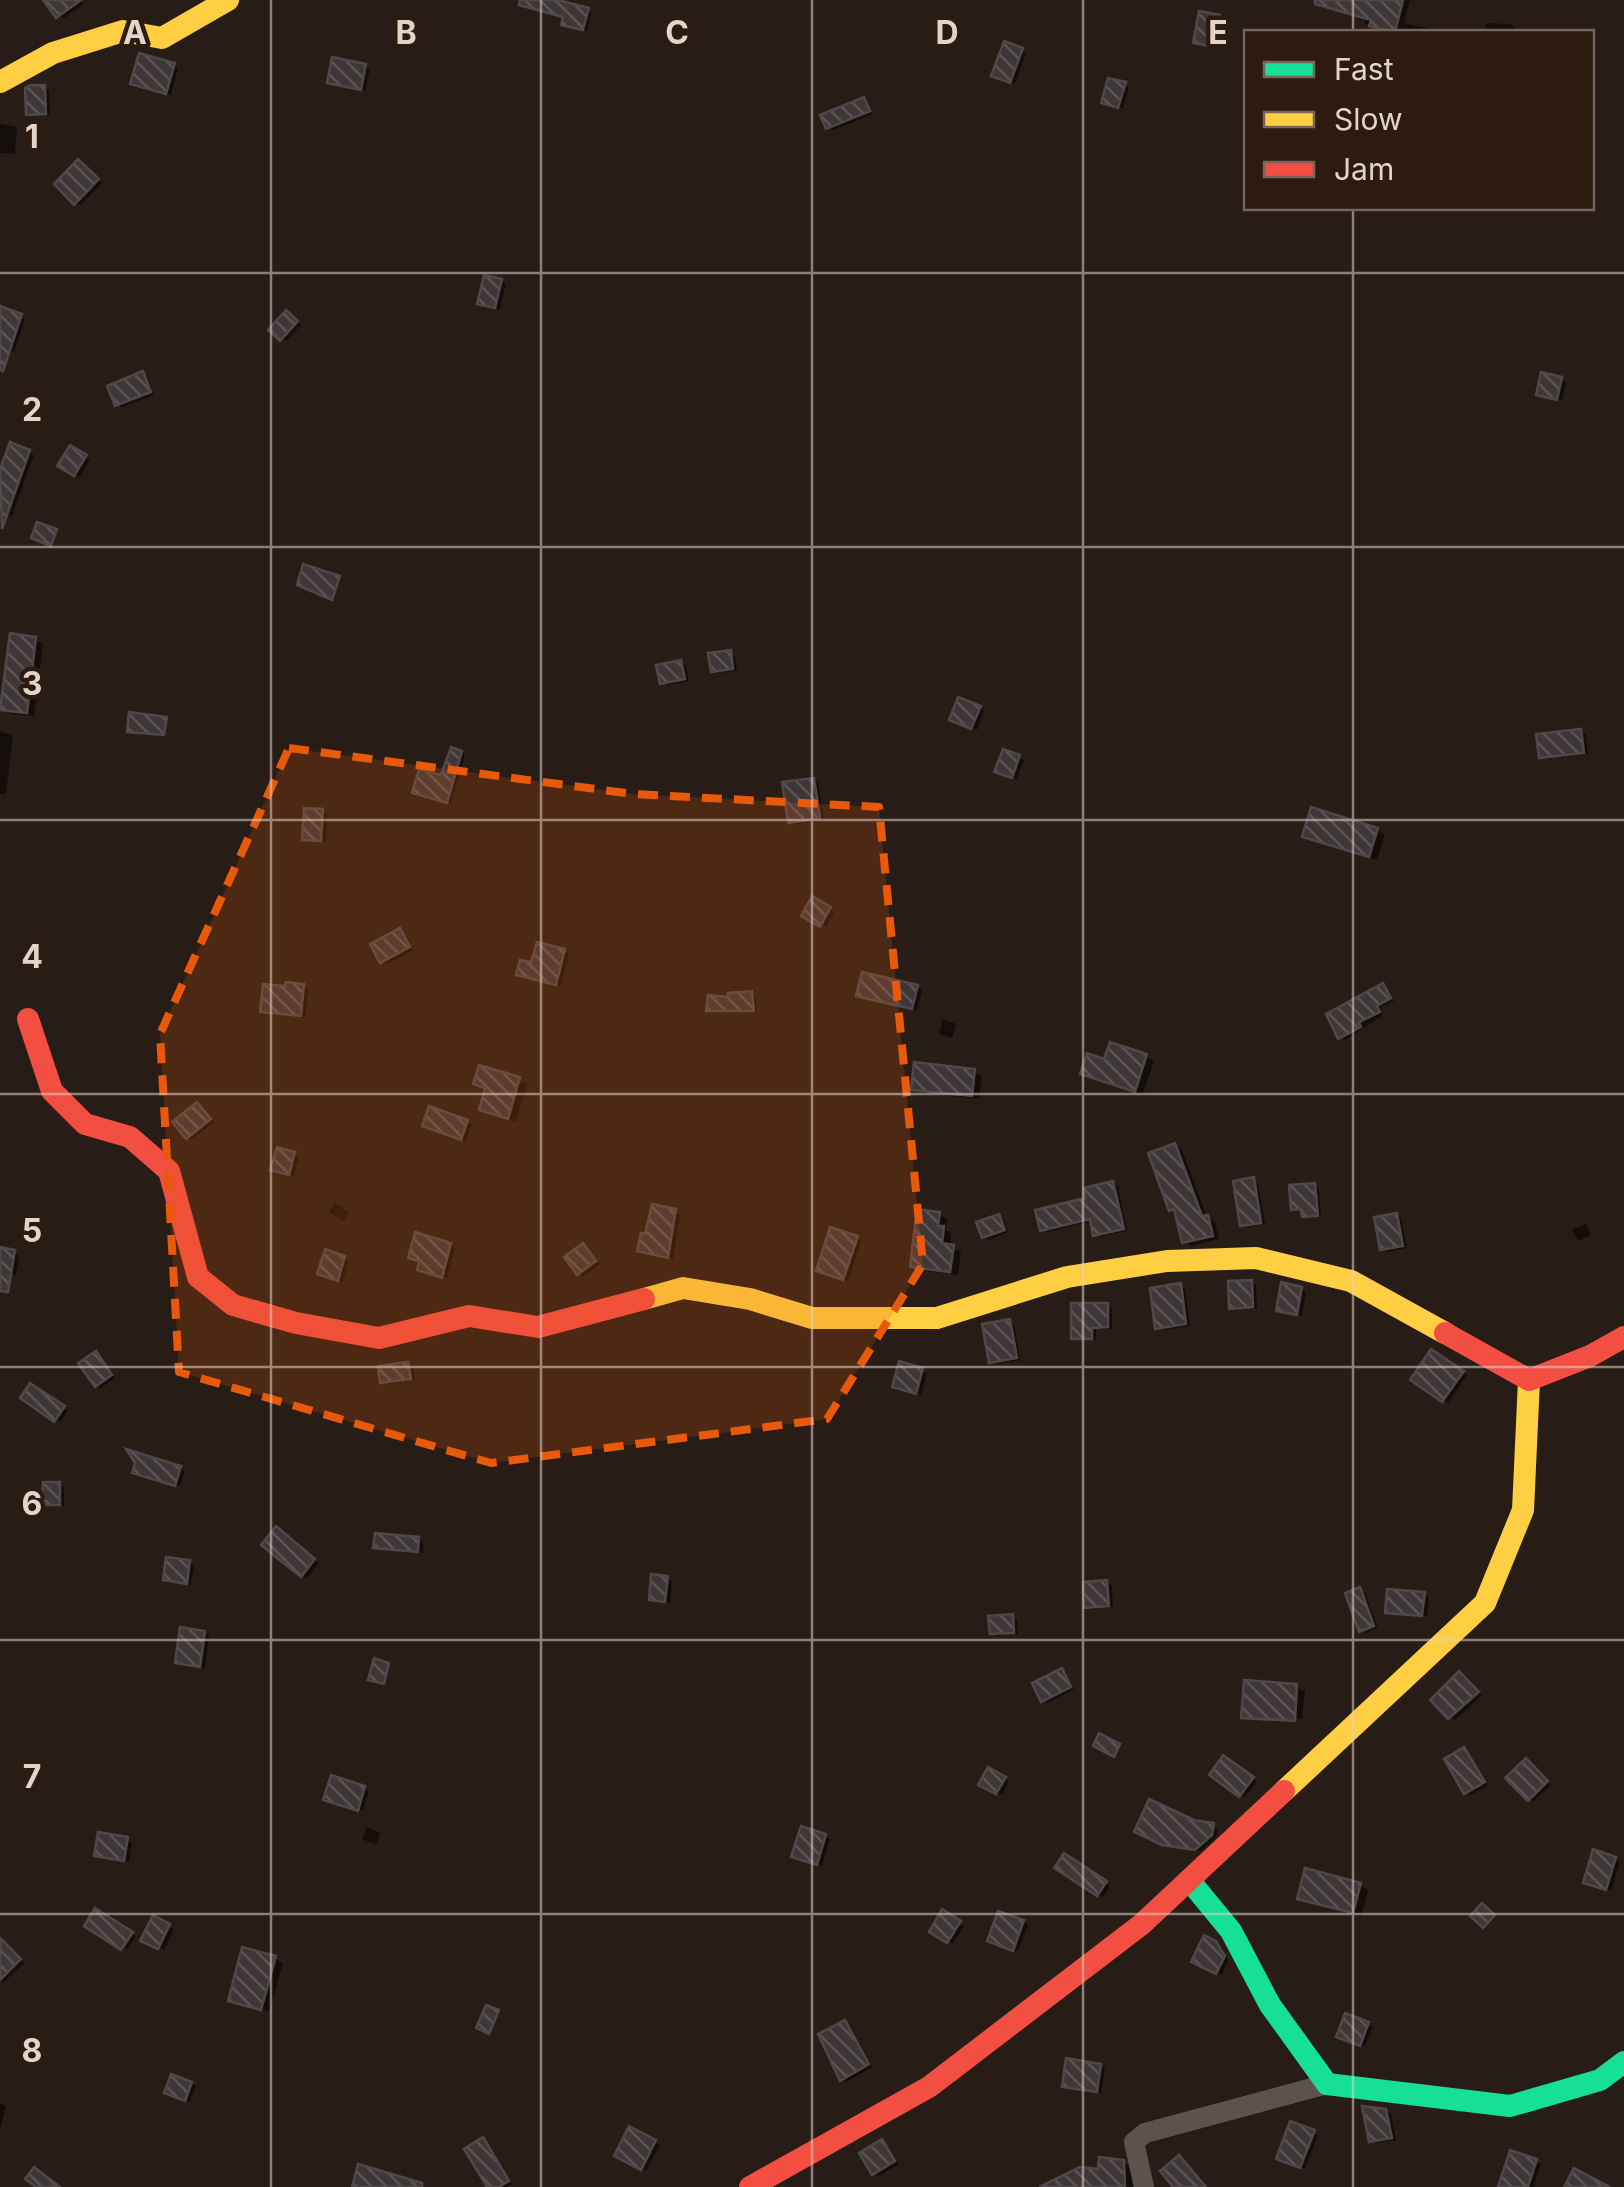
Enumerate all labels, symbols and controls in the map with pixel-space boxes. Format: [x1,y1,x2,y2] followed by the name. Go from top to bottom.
[123,13,147,52] text: A
[395,13,417,52] text: B
[665,13,689,52] text: C
[935,13,959,52] text: D
[1208,13,1228,52] text: E
[1244,30,1594,210] legend
[1334,51,1394,87] text: Fast
[1334,101,1403,137] text: Slow
[25,117,39,156] text: 1
[1334,151,1394,187] text: Jam
[22,390,42,429] text: 2
[22,664,42,703] text: 3
[21,937,43,976] text: 4
[22,1211,42,1250] text: 5
[22,1484,42,1523] text: 6
[23,1757,41,1796] text: 7
[22,2031,42,2070] text: 8

